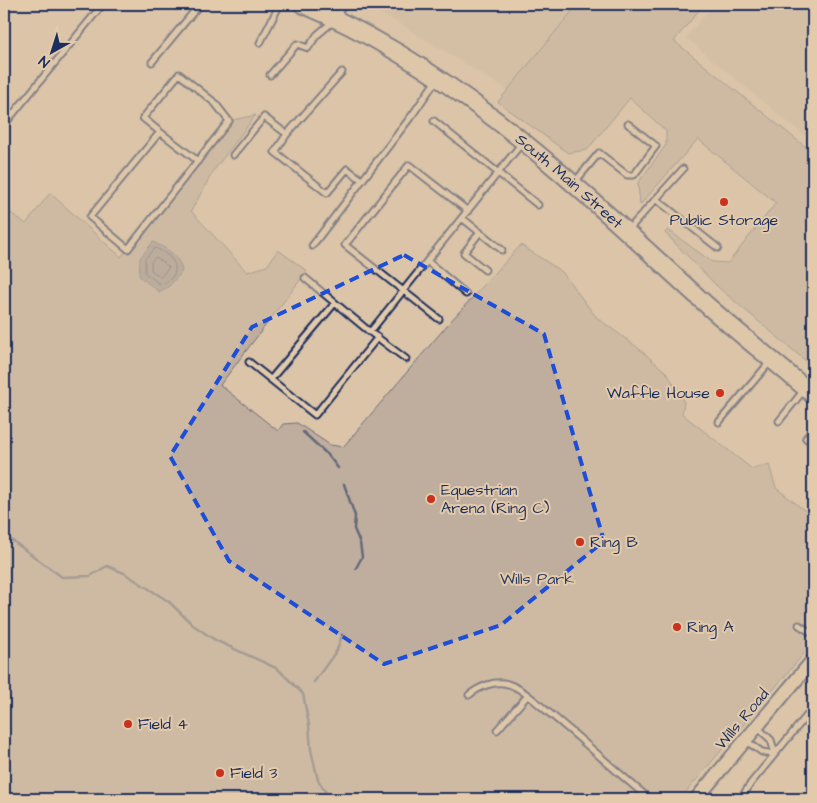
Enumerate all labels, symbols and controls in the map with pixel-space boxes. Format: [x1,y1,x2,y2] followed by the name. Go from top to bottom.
[28,28,78,78] north arrow
[35,51,54,72] text: N
[511,128,628,234] street label: South Main Street
[718,196,730,208] marker: Public Storage
[670,209,779,232] place label: Public Storage
[607,382,710,404] place label: Waffle House
[714,387,726,399] marker: Waffle House
[441,479,550,520] place label: Equestrian Arena (Ring C)
[425,493,437,505] marker: Equestrian Arena (Ring C)
[590,531,638,554] place label: Ring B
[574,536,586,548] marker: Ring B
[500,568,574,590] park label: Wills Park
[687,616,734,639] place label: Ring A
[671,621,683,633] marker: Ring A
[710,684,774,754] street label: Wills Road
[138,713,188,735] place label: Field 4
[122,718,134,730] marker: Field 4
[230,762,277,784] place label: Field 3
[214,767,226,779] marker: Field 3

